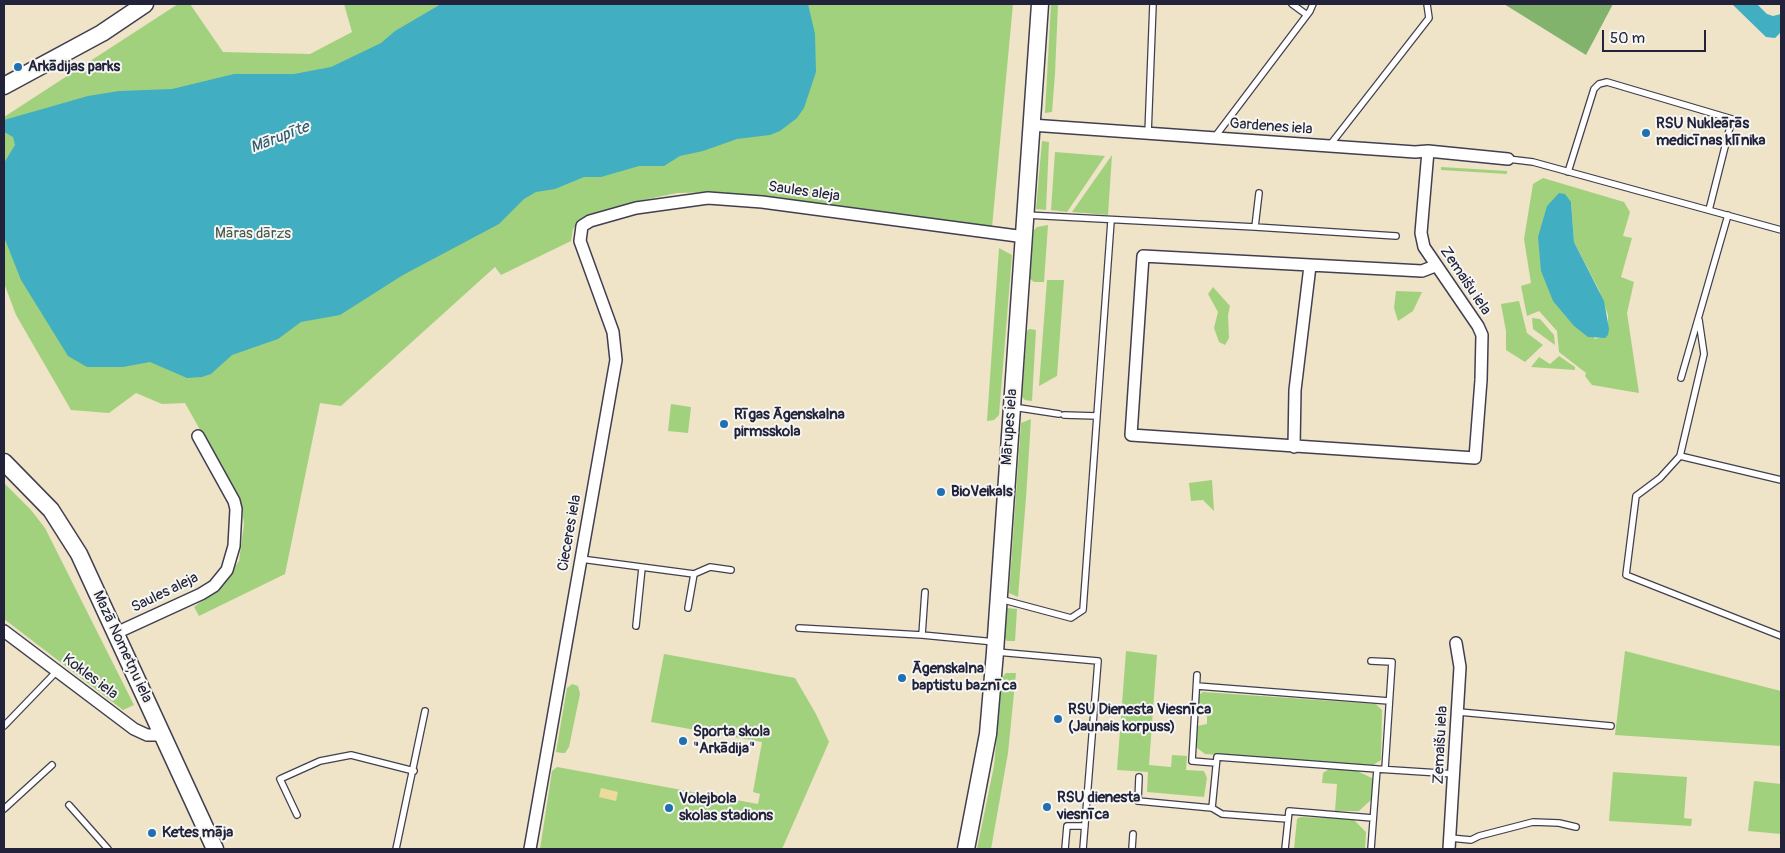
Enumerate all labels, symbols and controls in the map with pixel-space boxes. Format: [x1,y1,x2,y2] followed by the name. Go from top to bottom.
[1605,20,1709,52] scale bar
[1610,29,1645,48] text: 50 m
[28,58,120,76] place label: Arkādijas parks
[12,61,24,73] marker: Arkādijas parks
[1229,115,1313,139] street label: Gardenes iela
[1656,115,1765,150] place label: RSU Nukleārās medicīnas klīnika
[248,118,312,158] water label: Mārupīte
[1640,127,1652,139] marker: RSU Nukleārās medicīnas klīnika
[767,178,841,206] street label: Saules aleja
[215,225,291,243] park label: Māras dārzs
[1436,243,1494,319] street label: Zemaišu iela
[998,388,1022,466] street label: Mārupes iela
[734,406,845,441] place label: Rīgas Āgenskalna pirmsskola
[718,418,730,430] marker: Rīgas Āgenskalna pirmsskola
[951,483,1013,501] place label: BioVeikals
[935,486,947,498] marker: BioVeikals
[554,493,586,573] street label: Cieceres iela
[129,569,201,617] street label: Saules aleja
[88,588,156,706] street label: Mazā Nometņu iela
[59,650,121,704] street label: Kokles iela
[912,660,1017,695] place label: Āgenskalna baptistu baznīca
[896,672,908,684] marker: Āgenskalna baptistu baznīca
[1068,701,1211,736] place label: RSU Dienesta Viesnīca (Jaunais korpuss)
[1430,705,1452,785] street label: Zemaišu iela
[1052,713,1064,725] marker: RSU Dienesta Viesnīca (Jaunais korpuss)
[693,723,770,758] place label: Sporta skola "Arkādija"
[677,735,689,747] marker: Sporta skola "Arkādija"
[1057,789,1140,824] place label: RSU dienesta viesnīca
[679,790,773,825] place label: Volejbola skolas stadions
[1041,801,1053,813] marker: RSU dienesta viesnīca
[663,802,675,814] marker: Volejbola skolas stadions
[162,824,233,842] place label: Ketes māja
[146,827,158,839] marker: Ketes māja

